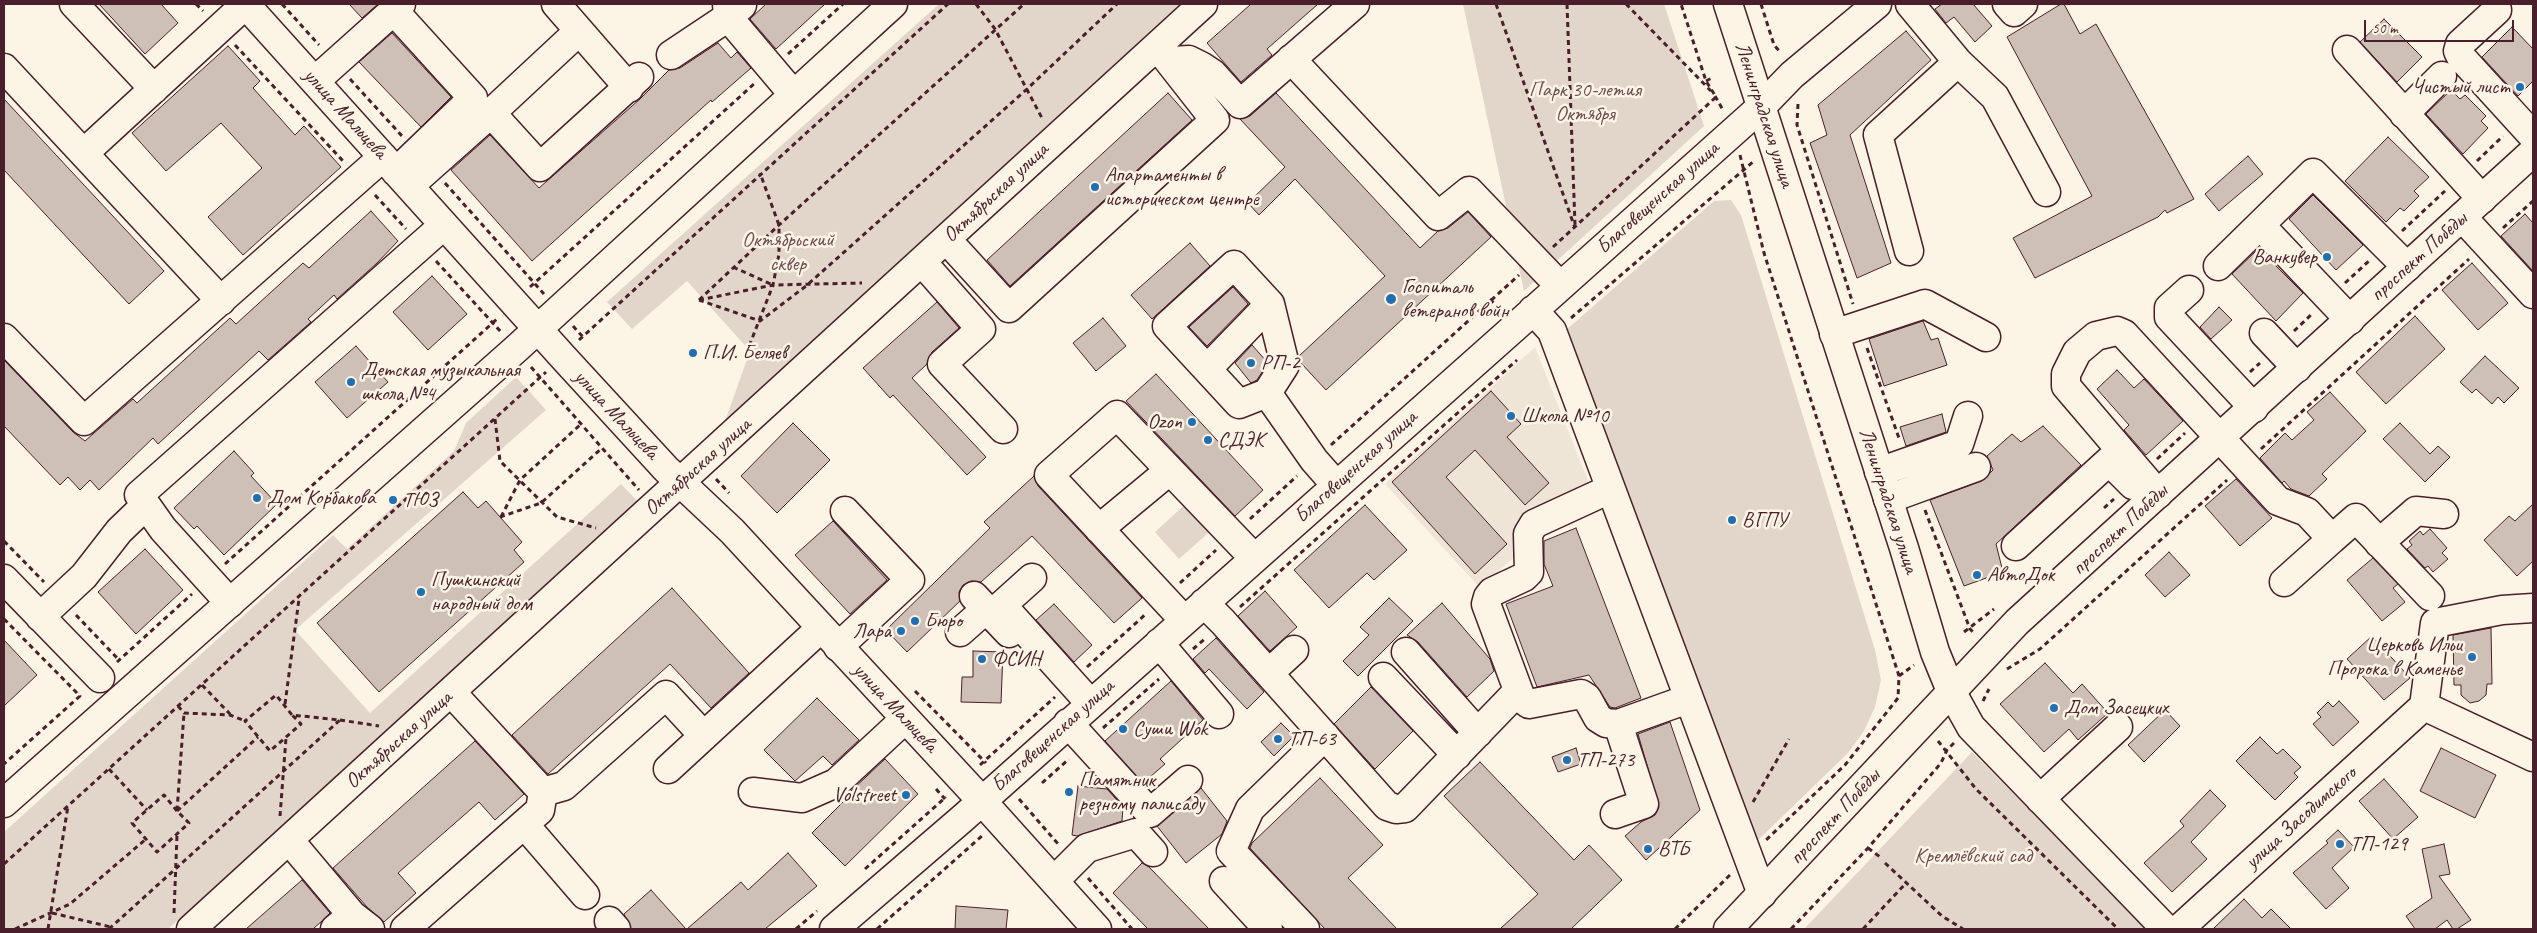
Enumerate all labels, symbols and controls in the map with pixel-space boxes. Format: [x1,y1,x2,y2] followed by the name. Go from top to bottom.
[2367,10,2517,42] scale bar
[2372,19,2398,38] text: 50 m
[1729,39,1799,191] street label: Ленинградская улица
[298,63,392,165] street label: улица Мальцева
[2412,74,2510,100] place label: Чистый лист
[1529,77,1641,127] park label: Парк 30-летия Октября
[2514,81,2526,93] marker: Чистый лист
[1591,136,1725,260] street label: Благовещенская улица
[938,138,1054,248] street label: Октябрьская улица
[1105,162,1259,212] place label: Апартаменты в историческом центре
[1089,181,1101,193] marker: Апартаменты в историческом центре
[2365,207,2473,307] street label: проспект Победы
[742,227,834,277] park label: Октябрьский сквер
[2252,244,2317,270] place label: Ванкувер
[2321,251,2333,263] marker: Ванкувер
[1402,274,1509,324] place label: Госпиталь ветеранов войн
[1384,292,1398,306] marker: Госпиталь ветеранов войн
[703,340,786,366] place label: П.И. Беляев
[687,347,699,359] marker: П.И. Беляев
[1261,350,1300,376] place label: РП-2
[361,357,520,407] place label: Детская музыкальная школа №4
[1245,357,1257,369] marker: РП-2
[568,365,664,465] street label: улица Мальцева
[345,376,357,388] marker: Детская музыкальная школа №4
[1521,403,1609,429] place label: Школа №10
[1289,405,1423,529] street label: Благовещенская улица
[1147,409,1182,435] place label: Ozon
[1505,410,1517,422] marker: Школа №10
[639,412,757,522] street label: Октябрьская улица
[1186,416,1198,428] marker: Ozon
[1853,425,1923,577] street label: Ленинградская улица
[1218,427,1264,453] place label: СДЭК
[1202,434,1214,446] marker: СДЭК
[2067,479,2173,581] street label: проспект Победы
[267,485,375,511] place label: Дом Корбакова
[403,487,438,513] place label: ТЮЗ
[251,492,263,504] marker: Дом Корбакова
[387,494,399,506] marker: ТЮЗ
[1742,507,1787,533] place label: ВГПУ
[1726,514,1738,526] marker: ВГПУ
[1987,562,2054,588] place label: АвтоДок
[431,567,532,617] place label: Пушкинский народный дом
[1971,569,1983,581] marker: АвтоДок
[415,586,427,598] marker: Пушкинский народный дом
[925,608,962,634] place label: Бюро
[909,615,921,627] marker: Бюро
[853,618,891,644] place label: Лара
[895,625,907,637] marker: Лара
[2328,632,2462,682] place label: Церковь Ильи Пророка в Каменье
[992,646,1041,672] place label: ФСИН
[2466,651,2478,663] marker: Церковь Ильи Пророка в Каменье
[976,653,988,665] marker: ФСИН
[847,658,943,758] street label: улица Мальцева
[986,674,1120,798] street label: Благовещенская улица
[340,685,458,795] street label: Октябрьская улица
[2064,695,2168,721] place label: Дом Засецких
[2048,702,2060,714] marker: Дом Засецких
[1133,716,1207,742] place label: Суши Wok
[1117,723,1129,735] marker: Суши Wok
[1288,726,1336,752] place label: ТП-63
[1272,733,1284,745] marker: ТП-63
[1577,747,1634,773] place label: ТП-273
[1561,754,1573,766] marker: ТП-273
[2240,761,2362,875] street label: улица Засодимского
[1784,764,1886,870] street label: проспект Победы
[1079,767,1204,817] place label: Памятник резному палисаду
[833,782,896,808] place label: Volstreet
[1063,786,1075,798] marker: Памятник резному палисаду
[900,789,912,801] marker: Volstreet
[2350,831,2407,857] place label: ТП-129
[1658,836,1689,862] place label: ВТБ
[2334,838,2346,850] marker: ТП-129
[1642,843,1654,855] marker: ВТБ
[1914,843,2032,869] park label: Кремлёвский сад

